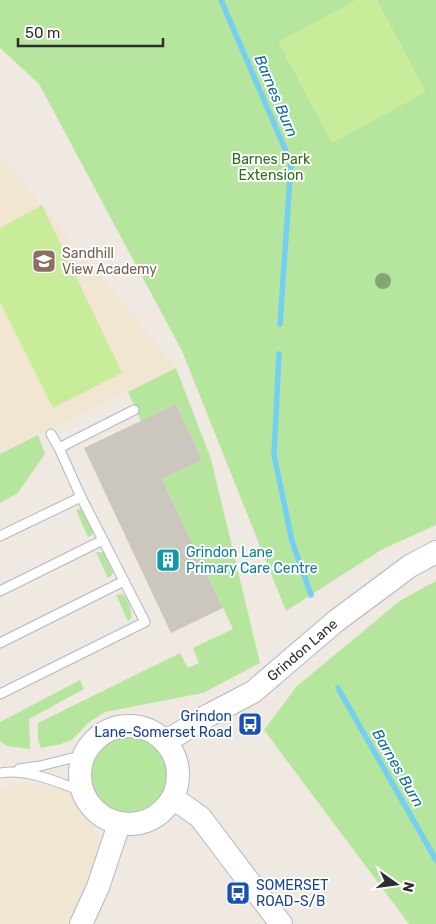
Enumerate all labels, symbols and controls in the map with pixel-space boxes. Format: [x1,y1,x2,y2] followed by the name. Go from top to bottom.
[18,15,162,47] scale bar
[25,24,60,42] text: 50 m
[251,52,301,140] water label: Barnes Burn
[232,151,311,184] park label: Barnes Park Extension
[62,245,157,278] place label: Sandhill View Academy
[31,248,57,274] school or university icon: Sandhill View Academy
[186,544,318,577] place label: Grindon Lane Primary Care Centre
[155,547,181,573] building icon: Grindon Lane Primary Care Centre
[264,615,341,685] street label: Grindon Lane
[94,708,232,741] place label: Grindon Lane-Somerset Road
[237,711,263,737] bus stop icon: Grindon Lane-Somerset Road
[368,726,428,810] water label: Barnes Burn
[371,859,421,909] north arrow
[256,877,328,910] place label: SOMERSET ROAD-S/B
[225,880,251,906] bus stop icon: SOMERSET ROAD-S/B
[399,880,418,894] text: N

